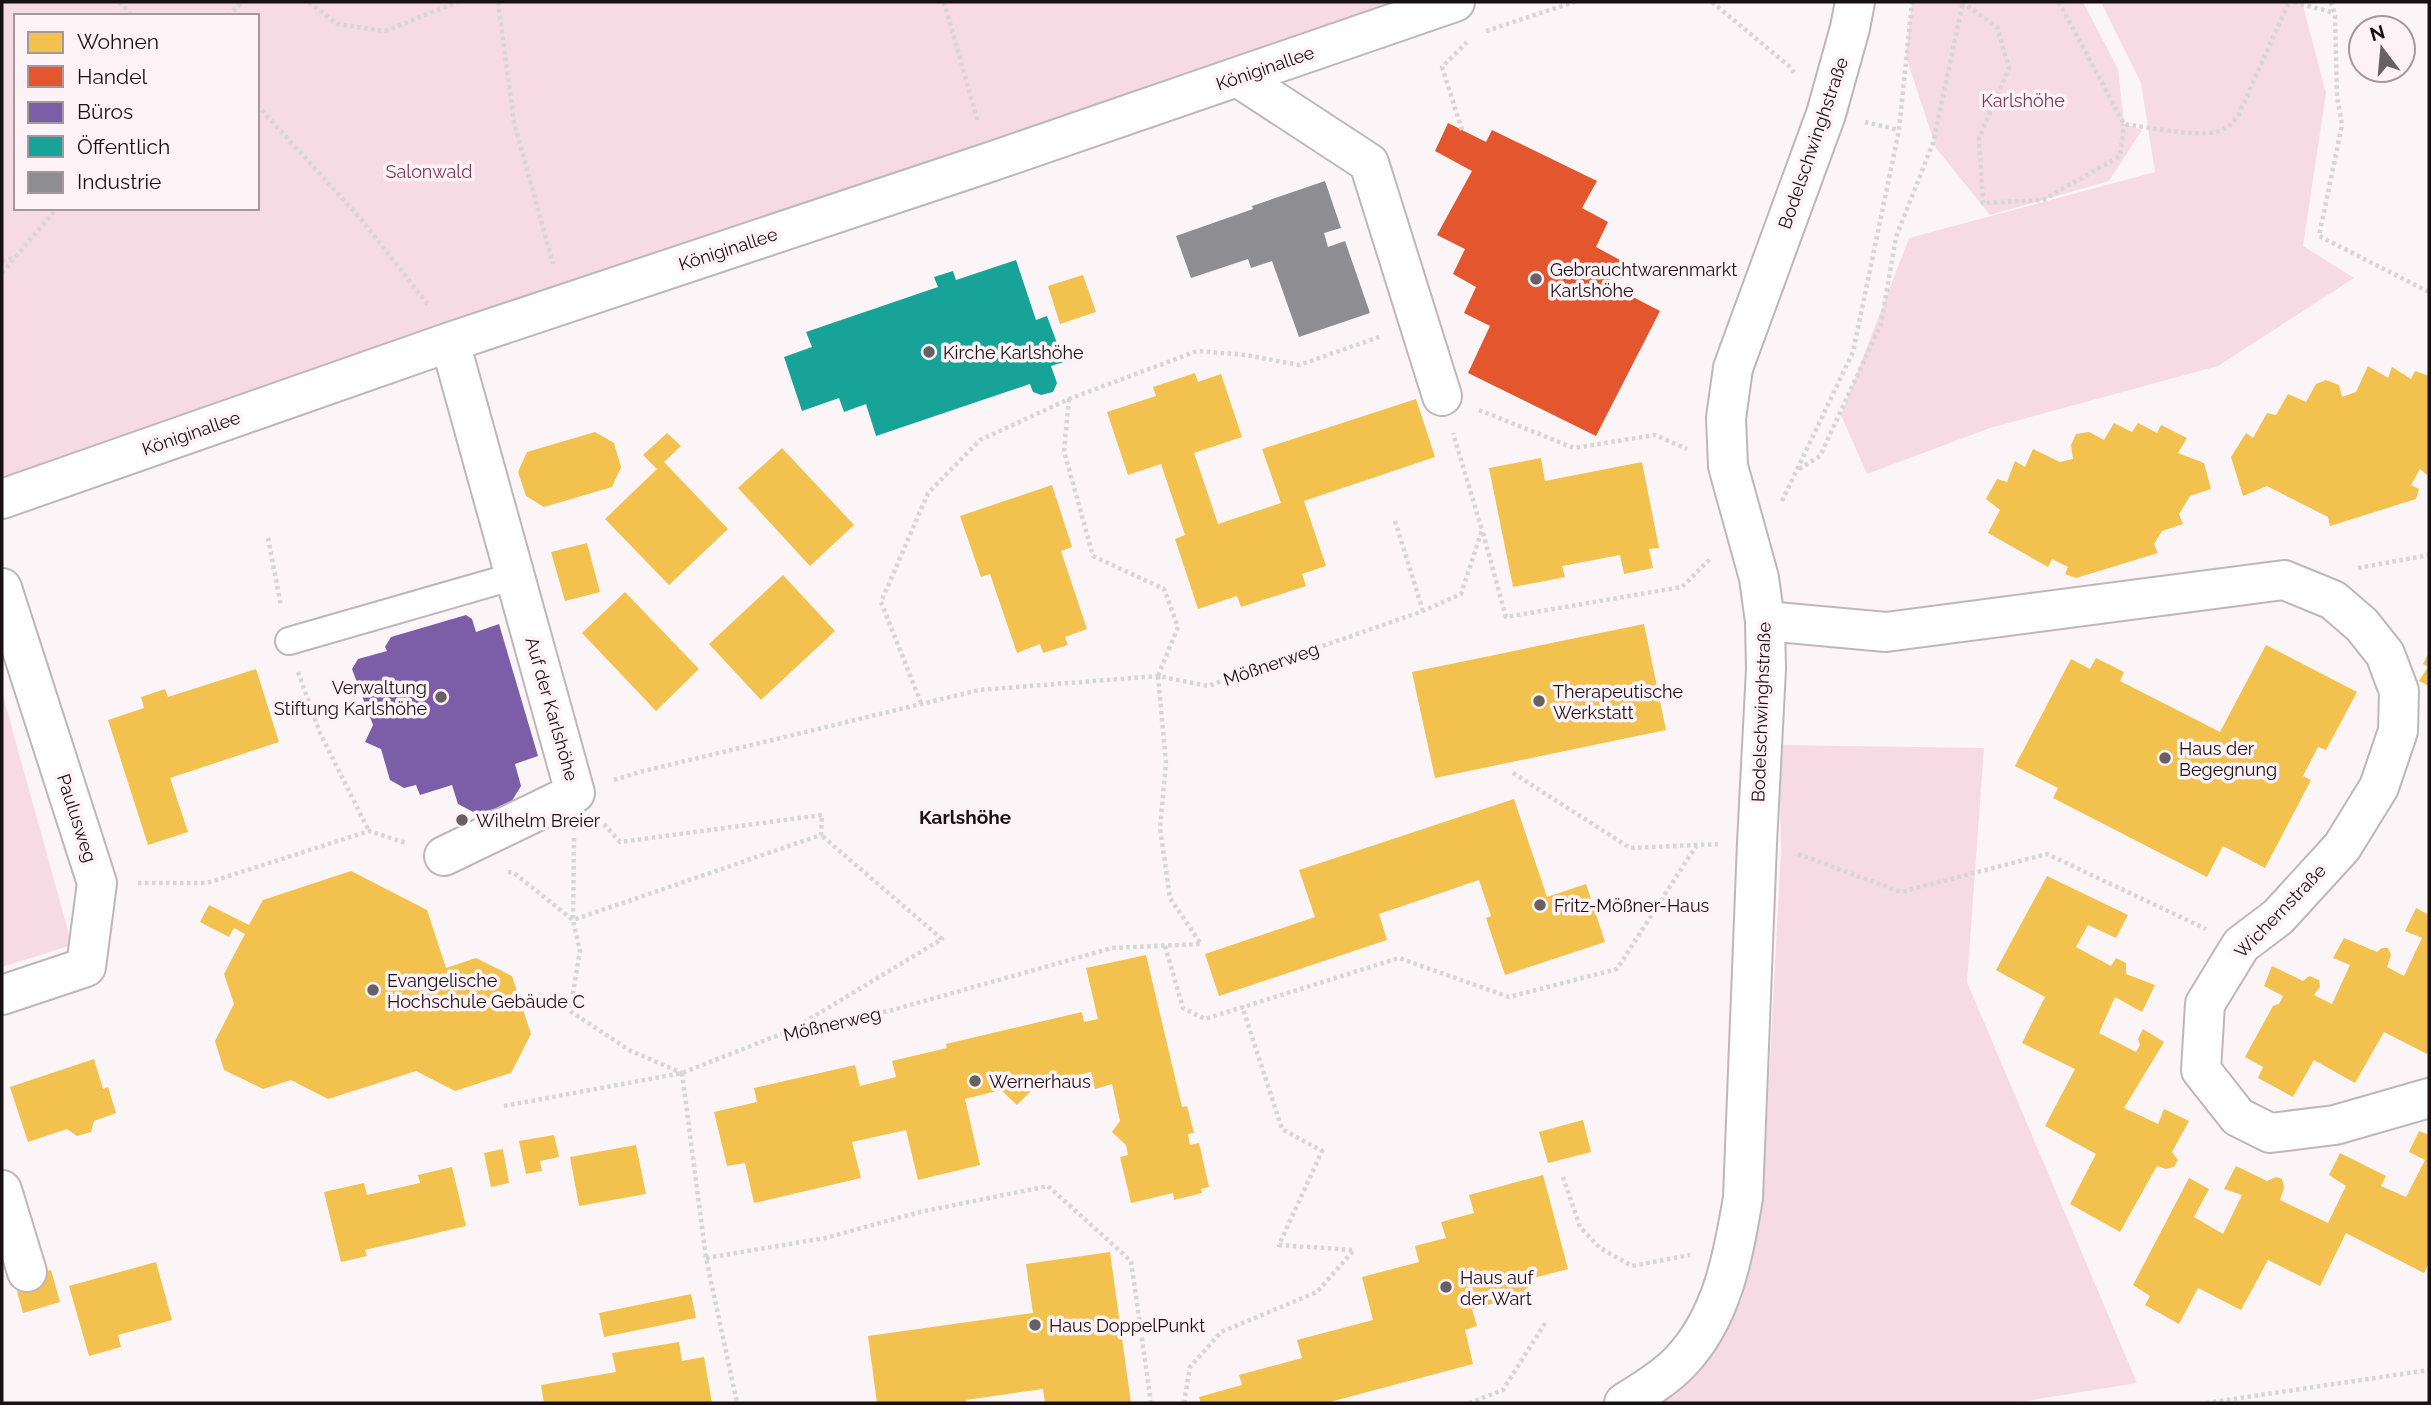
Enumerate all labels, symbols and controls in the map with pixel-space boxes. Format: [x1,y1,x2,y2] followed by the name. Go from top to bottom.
[14,14,259,210] legend
[2347,14,2417,84] north arrow
[2367,20,2387,45] text: N
[77,29,159,54] text: Wohnen
[1213,41,1317,95] street label: Königinallee
[1774,54,1852,232] street label: Bodelschwinghstraße
[77,64,147,89] text: Handel
[1981,90,2065,111] park label: Karlshöhe
[77,99,133,124] text: Büros
[77,134,170,159] text: Öffentlich
[386,161,472,182] park label: Salonwald
[77,169,161,194] text: Industrie
[676,223,780,275] street label: Königinallee
[1550,259,1737,301] place label: Gebrauchtwarenmarkt Karlshöhe
[1528,271,1544,287] marker: Gebrauchtwarenmarkt Karlshöhe
[943,342,1084,363] place label: Kirche Karlshöhe
[921,344,937,360] marker: Kirche Karlshöhe
[139,406,243,460] street label: Königinallee
[1747,621,1775,802] street label: Bodelschwinghstraße
[521,635,583,784] street label: Auf der Karlshöhe
[1220,638,1322,690] street label: Mößnerweg
[274,677,427,719] place label: Verwaltung Stiftung Karlshöhe
[1553,681,1684,723] place label: Therapeutische Werkstatt
[433,689,449,705] marker: Verwaltung Stiftung Karlshöhe
[1531,693,1547,709] marker: Therapeutische Werkstatt
[2179,738,2277,780] place label: Haus der Begegnung
[2157,750,2173,766] marker: Haus der Begegnung
[53,771,101,865] street label: Paulusweg
[919,806,1011,828] district label: Karlshöhe
[476,810,601,831] place label: Wilhelm Breier
[454,812,470,828] marker: Wilhelm Breier
[2230,860,2330,962] street label: Wichernstraße
[1554,895,1710,916] place label: Fritz-Mößner-Haus
[1532,897,1548,913] marker: Fritz-Mößner-Haus
[387,970,585,1012] place label: Evangelische Hochschule Gebäude C
[365,982,381,998] marker: Evangelische Hochschule Gebäude C
[781,1003,883,1045] street label: Mößnerweg
[989,1071,1091,1092] place label: Wernerhaus
[967,1073,983,1089] marker: Wernerhaus
[1460,1267,1534,1309] place label: Haus auf der Wart
[1438,1279,1454,1295] marker: Haus auf der Wart
[1049,1315,1205,1336] place label: Haus DoppelPunkt
[1027,1317,1043,1333] marker: Haus DoppelPunkt

